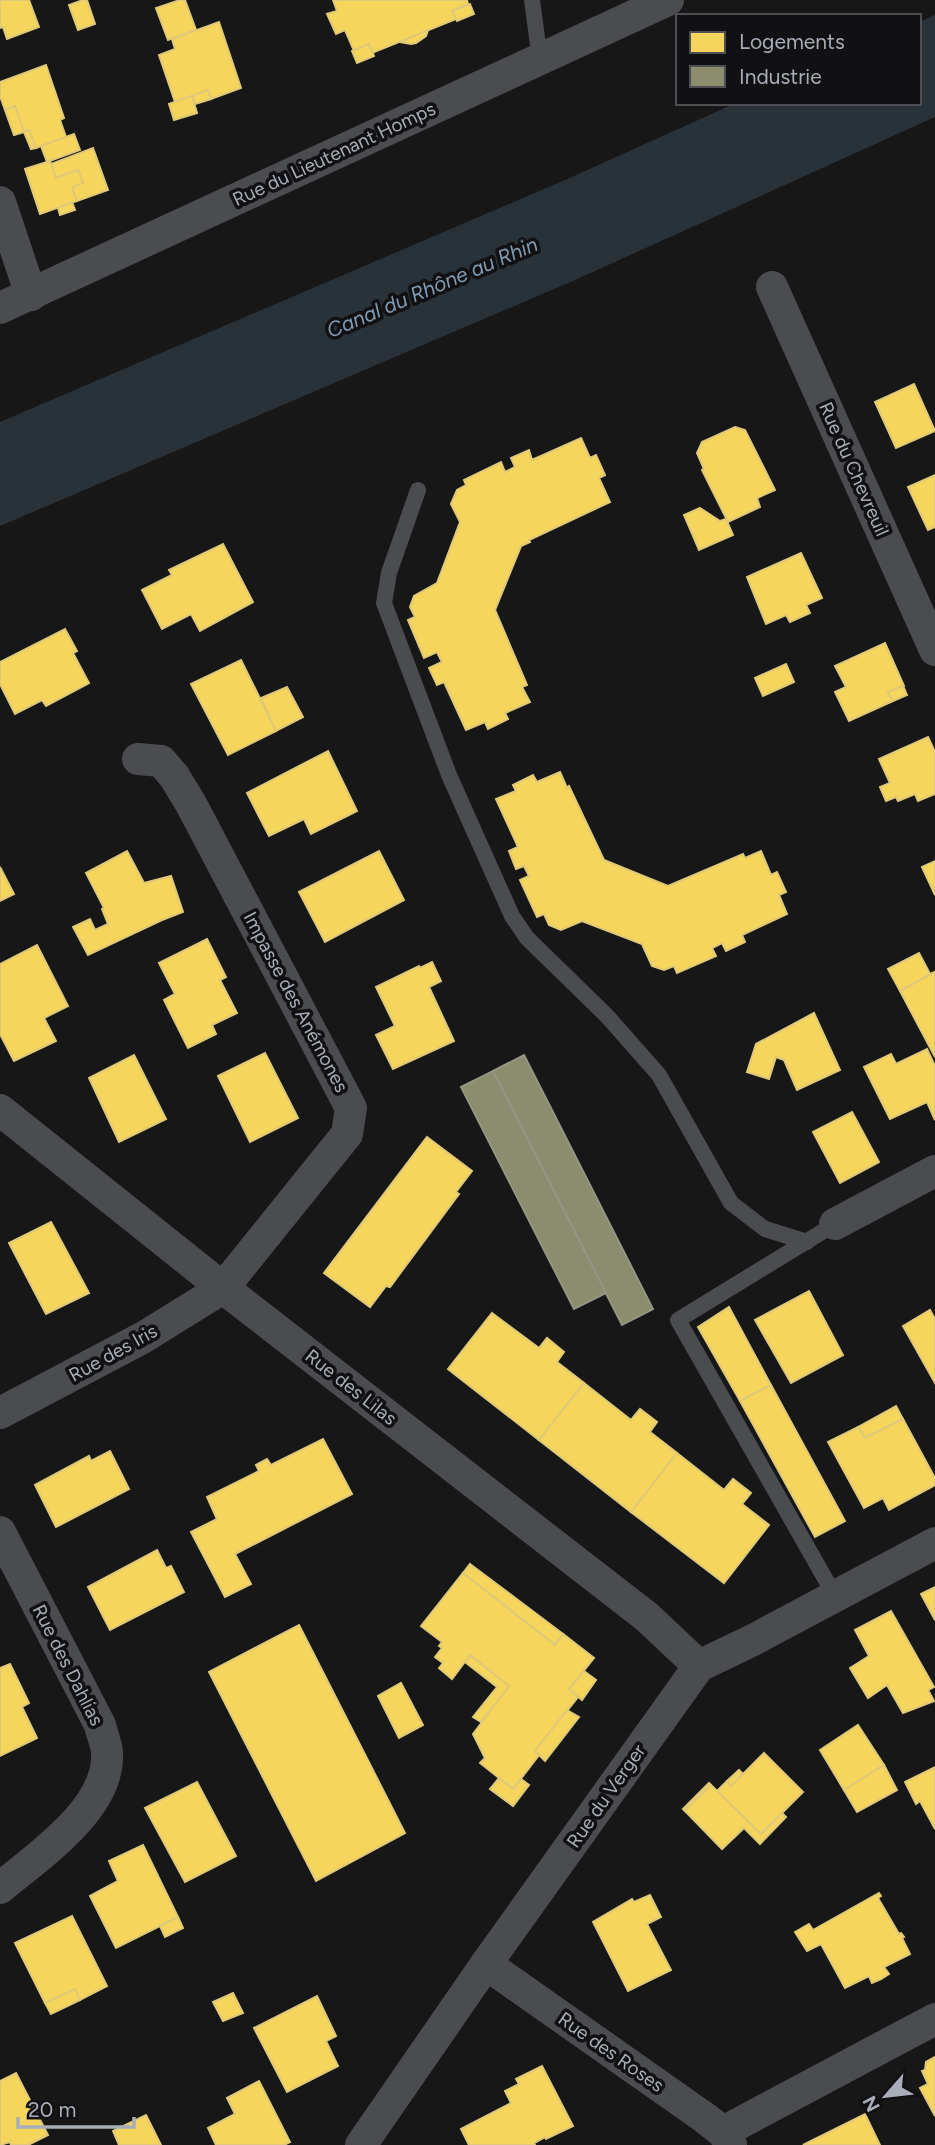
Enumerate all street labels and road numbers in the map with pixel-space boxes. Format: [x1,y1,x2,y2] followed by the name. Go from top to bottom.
[229,97,439,211] street label: Rue du Lieutenant Homps
[814,398,894,540] street label: Rue du Chevreuil
[239,908,353,1096] street label: Impasse des Anémones
[65,1319,161,1387] street label: Rue des Iris
[301,1344,401,1430] street label: Rue des Lilas
[28,1600,109,1730] street label: Rue des Dahlias
[562,1739,650,1852] street label: Rue du Verger
[554,2007,668,2097] street label: Rue des Roses

